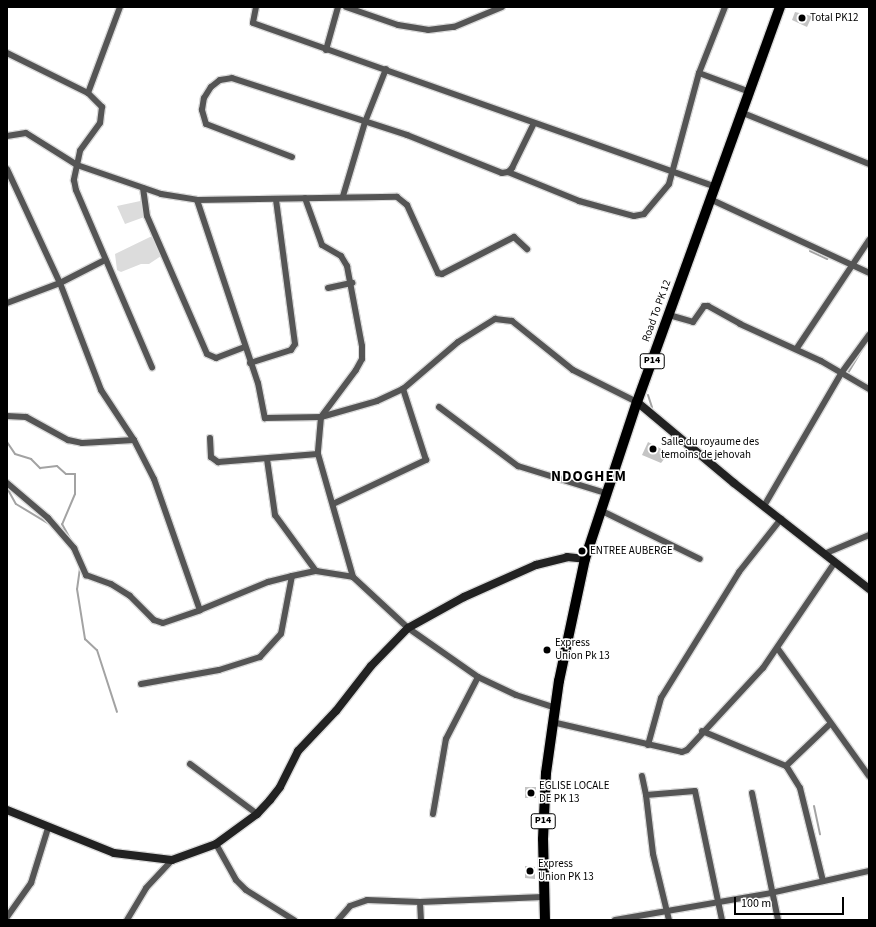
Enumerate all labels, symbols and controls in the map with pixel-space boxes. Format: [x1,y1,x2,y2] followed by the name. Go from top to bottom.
[810,11,859,25] place label: Total PK12
[797,13,807,23] marker: Total PK12
[640,278,674,344] street label: Road To PK 12
[639,353,665,369] road number: P14
[661,436,759,462] place label: Salle du royaume des temoins de jehovah
[648,444,658,454] marker: Salle du royaume des temoins de jehovah
[551,468,627,486] district label: NDOGHEM
[590,544,673,558] place label: ENTREE AUBERGE
[577,546,587,556] marker: ENTREE AUBERGE
[555,637,610,663] place label: Express Union Pk 13
[542,645,552,655] marker: Express Union Pk 13
[539,780,609,806] place label: EGLISE LOCALE DE PK 13
[526,788,536,798] marker: EGLISE LOCALE DE PK 13
[530,813,556,829] road number: P14
[538,858,594,884] place label: Express Union PK 13
[525,866,535,876] marker: Express Union PK 13
[736,889,846,915] scale bar
[741,895,771,912] text: 100 m

